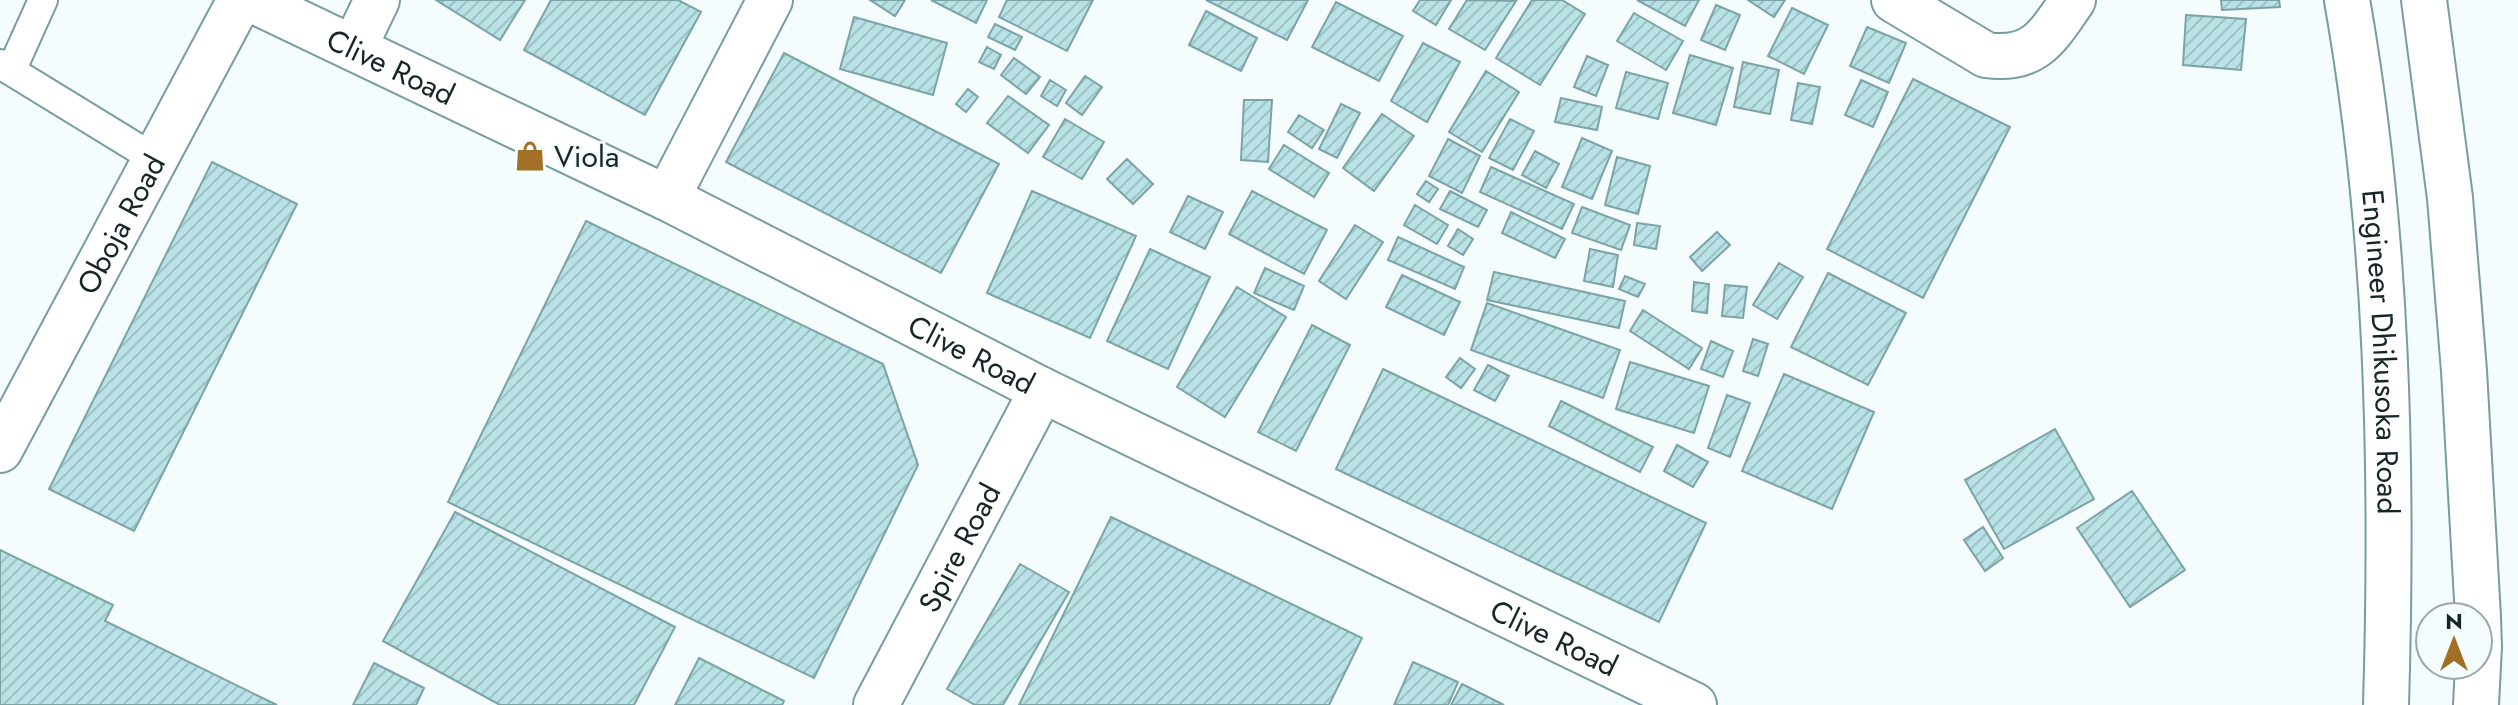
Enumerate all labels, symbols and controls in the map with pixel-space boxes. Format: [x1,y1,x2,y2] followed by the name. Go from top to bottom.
[320,17,462,115] street label: Clive Road
[554,135,619,178] place label: Viola
[513,139,547,173] shop icon: Viola
[66,147,175,302] street label: Oboja Road
[2351,187,2410,515] street label: Engineer Dhikusoka Road
[901,304,1042,404] street label: Clive Road
[907,475,1011,620] street label: Spire Road
[1483,588,1625,687] street label: Clive Road
[2414,601,2494,681] north arrow
[2445,605,2463,637] text: N

